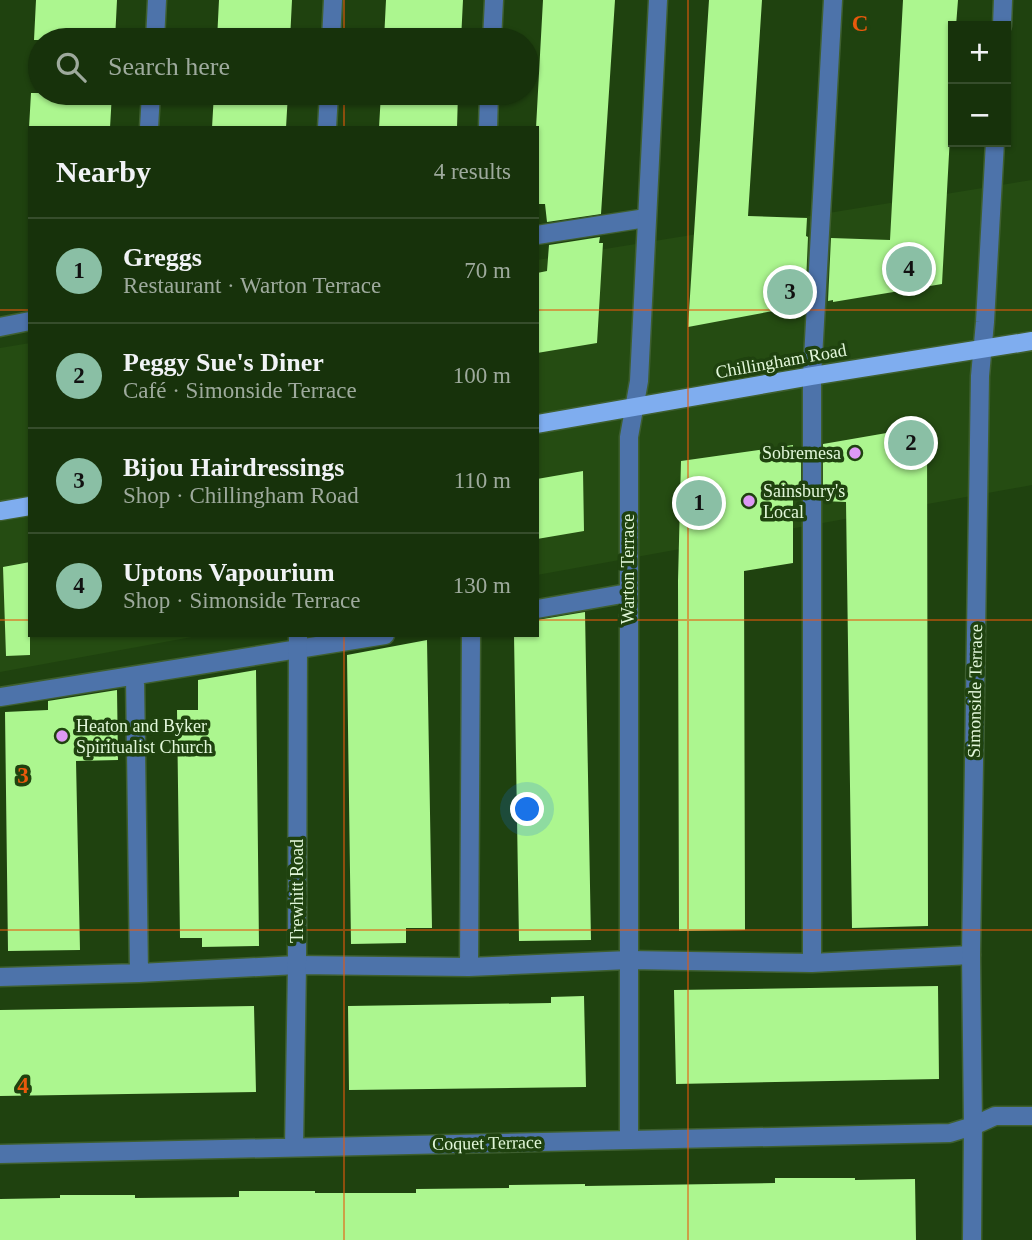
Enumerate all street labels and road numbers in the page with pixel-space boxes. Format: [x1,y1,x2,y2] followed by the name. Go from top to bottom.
[714,340,848,382] street label: Chillingham Road
[618,514,638,624] street label: Warton Terrace
[964,624,986,758] street label: Simonside Terrace
[287,839,307,943] street label: Trewhitt Road
[432,1132,542,1154] street label: Coquet Terrace

